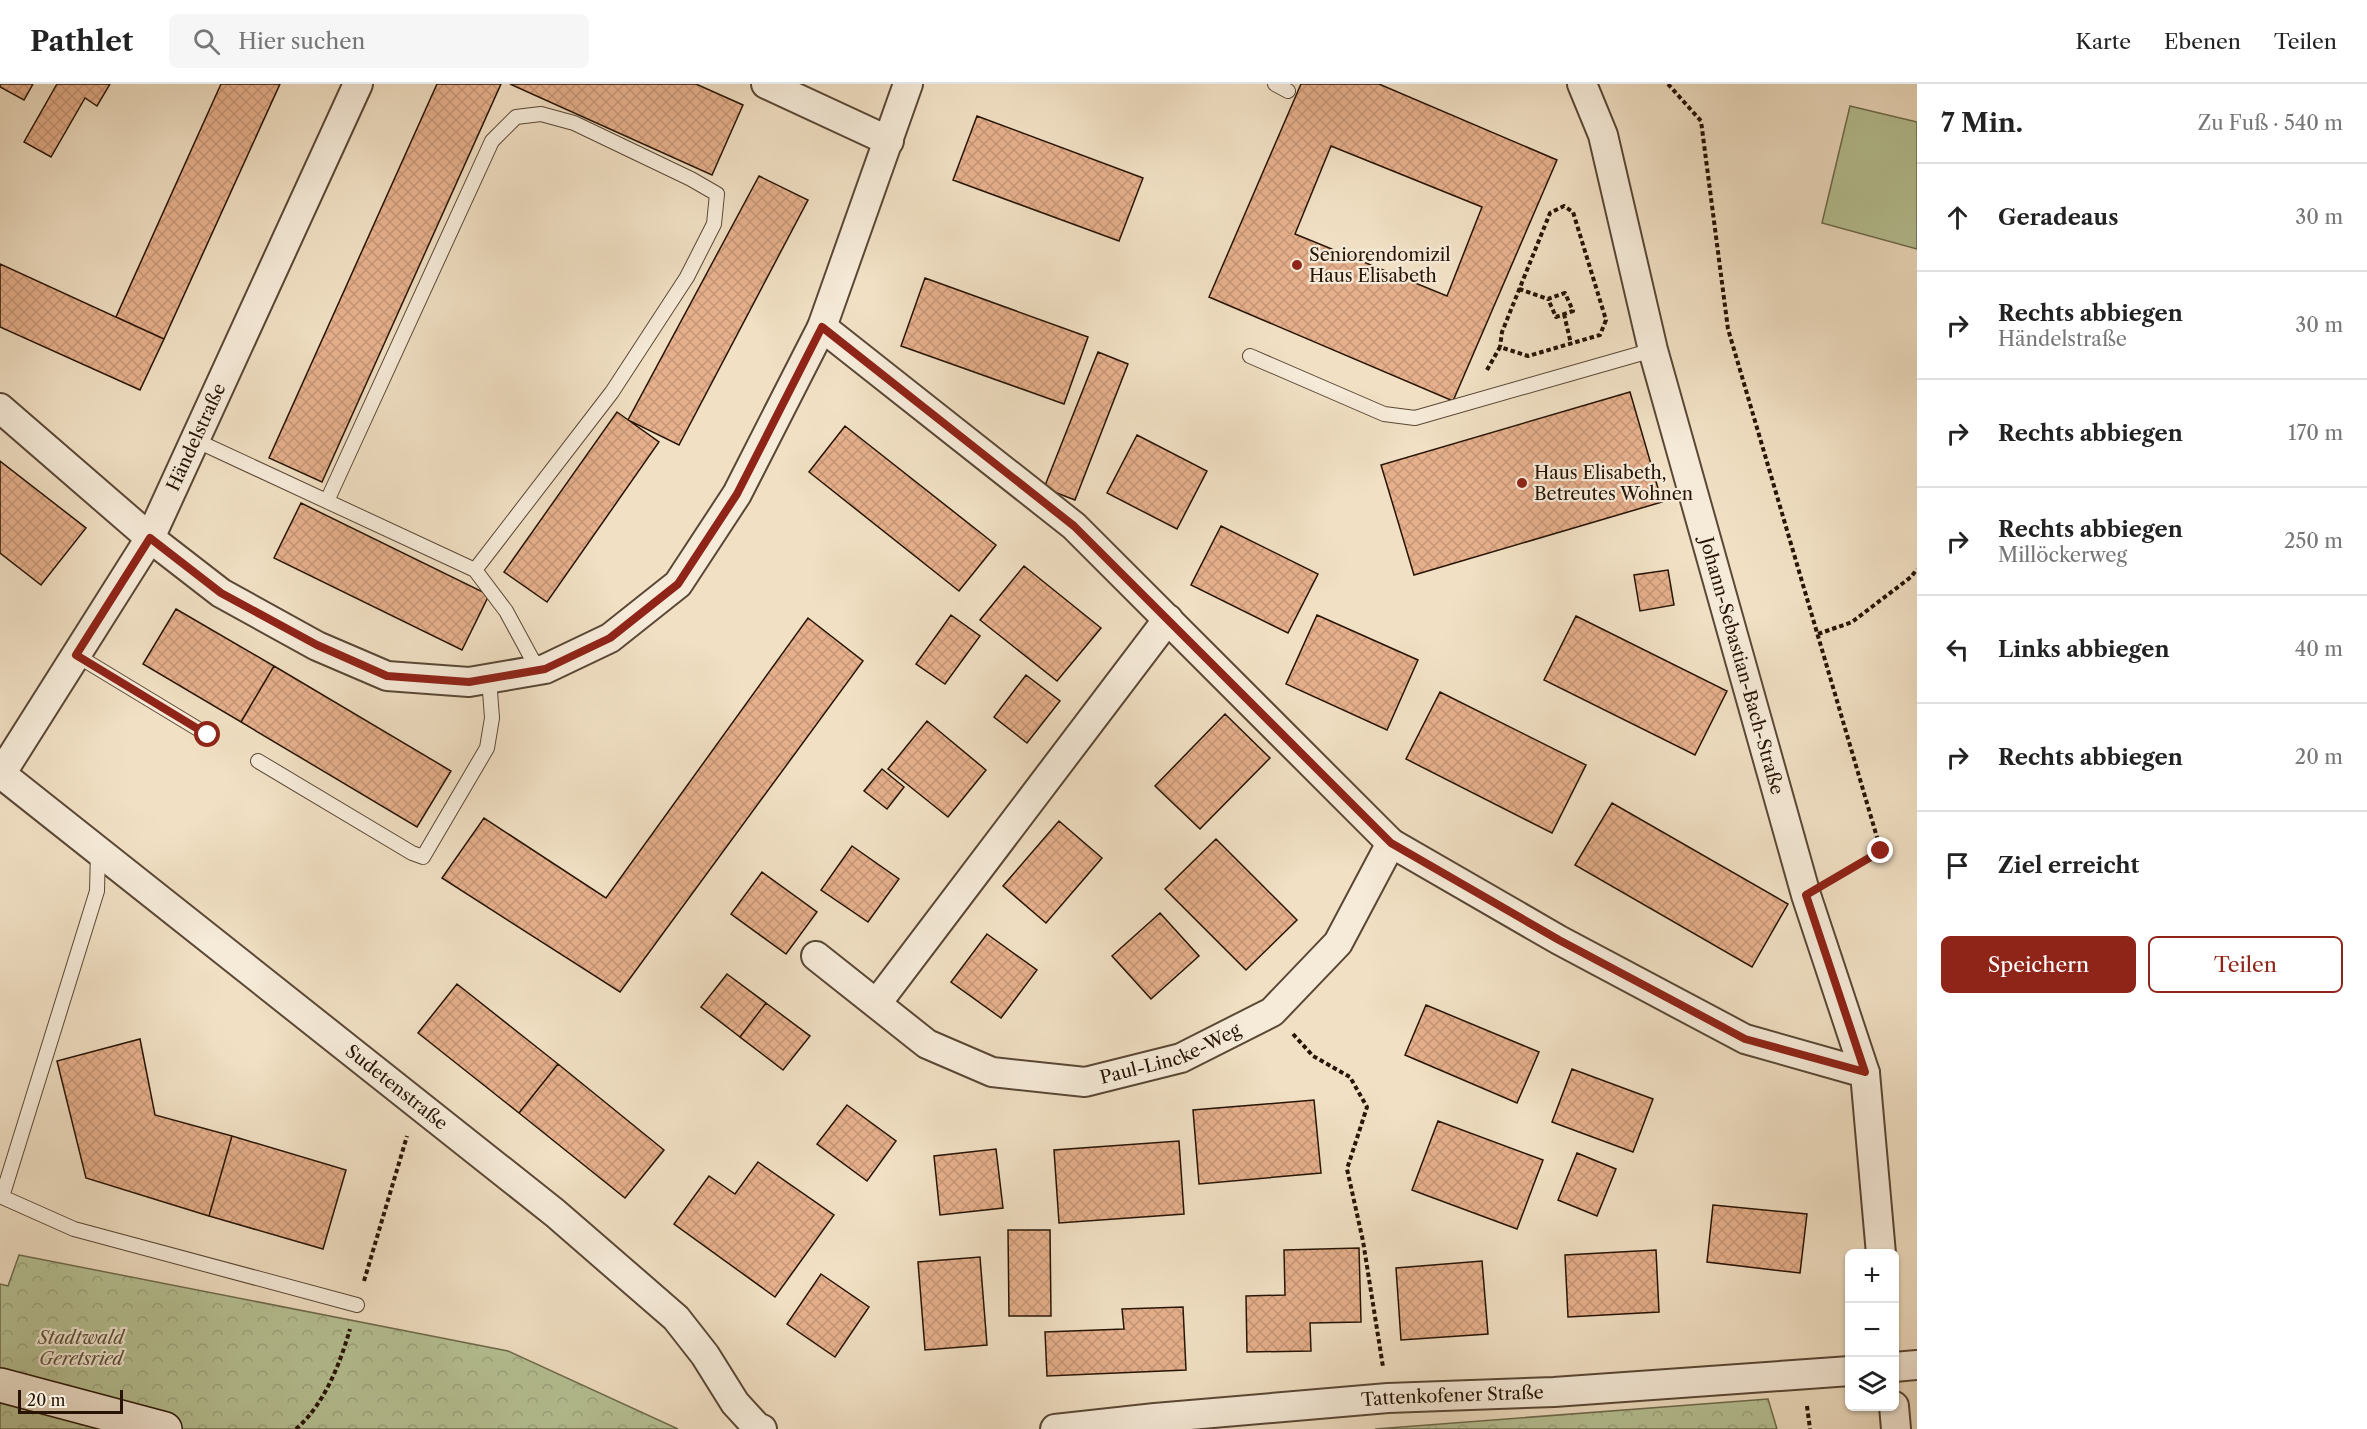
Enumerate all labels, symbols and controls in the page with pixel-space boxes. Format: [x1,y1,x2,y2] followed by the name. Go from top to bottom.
[169,14,589,68] search box
[30,24,133,58] text: Pathlet
[190,25,223,58] icon: search
[238,28,365,55] text: Hier suchen
[2076,29,2131,54] text: Karte
[2164,29,2241,54] text: Ebenen
[2274,29,2337,54] text: Teilen
[1941,107,2023,139] text: 7 Min.
[2198,111,2343,135] text: Zu Fuß · 540 m
[1941,201,1974,234] icon: ahead
[1998,204,2118,231] text: Geradeaus
[2295,205,2343,229] text: 30 m
[1309,244,1451,287] place label: Seniorendomizil Haus Elisabeth
[1290,258,1304,272] marker: Seniorendomizil Haus Elisabeth
[1998,300,2183,327] text: Rechts abbiegen
[1941,309,1974,342] icon: right
[2295,313,2343,337] text: 30 m
[1998,327,2127,351] text: Händelstraße
[162,380,230,495] street label: Händelstraße
[1941,417,1974,450] icon: right
[1998,420,2183,447] text: Rechts abbiegen
[2288,421,2343,445] text: 170 m
[1534,462,1693,505] place label: Haus Elisabeth, Betreutes Wohnen
[1515,476,1529,490] marker: Haus Elisabeth, Betreutes Wohnen
[1998,516,2183,543] text: Rechts abbiegen
[1941,525,1974,558] icon: right
[2284,529,2343,553] text: 250 m
[1694,532,1788,797] street label: Johann-Sebastian-Bach-Straße
[1998,543,2127,567] text: Millöckerweg
[1941,633,1974,666] icon: left
[1998,636,2170,663] text: Links abbiegen
[2295,637,2343,661] text: 40 m
[194,721,220,747] route start
[1941,741,1974,774] icon: right
[1998,744,2183,771] text: Rechts abbiegen
[2295,745,2343,769] text: 20 m
[1867,837,1893,863] route end
[1941,849,1974,882] icon: arrive
[1998,852,2139,879] text: Ziel erreicht
[1941,936,2136,993] button: Speichern
[2148,936,2343,993] button: Teilen
[1098,1018,1245,1089] street label: Paul-Lincke-Weg
[341,1040,452,1135] street label: Sudetenstraße
[1845,1249,1899,1411] map controls
[1845,1249,1899,1303] button: +
[1845,1303,1899,1357] button: −
[37,1327,126,1370] park label: Stadtwald Geretsried
[1845,1357,1899,1411] button: layers
[1360,1381,1544,1411] street label: Tattenkofener Straße
[18,1387,123,1414] scale bar
[27,1390,66,1410] text: 20 m

